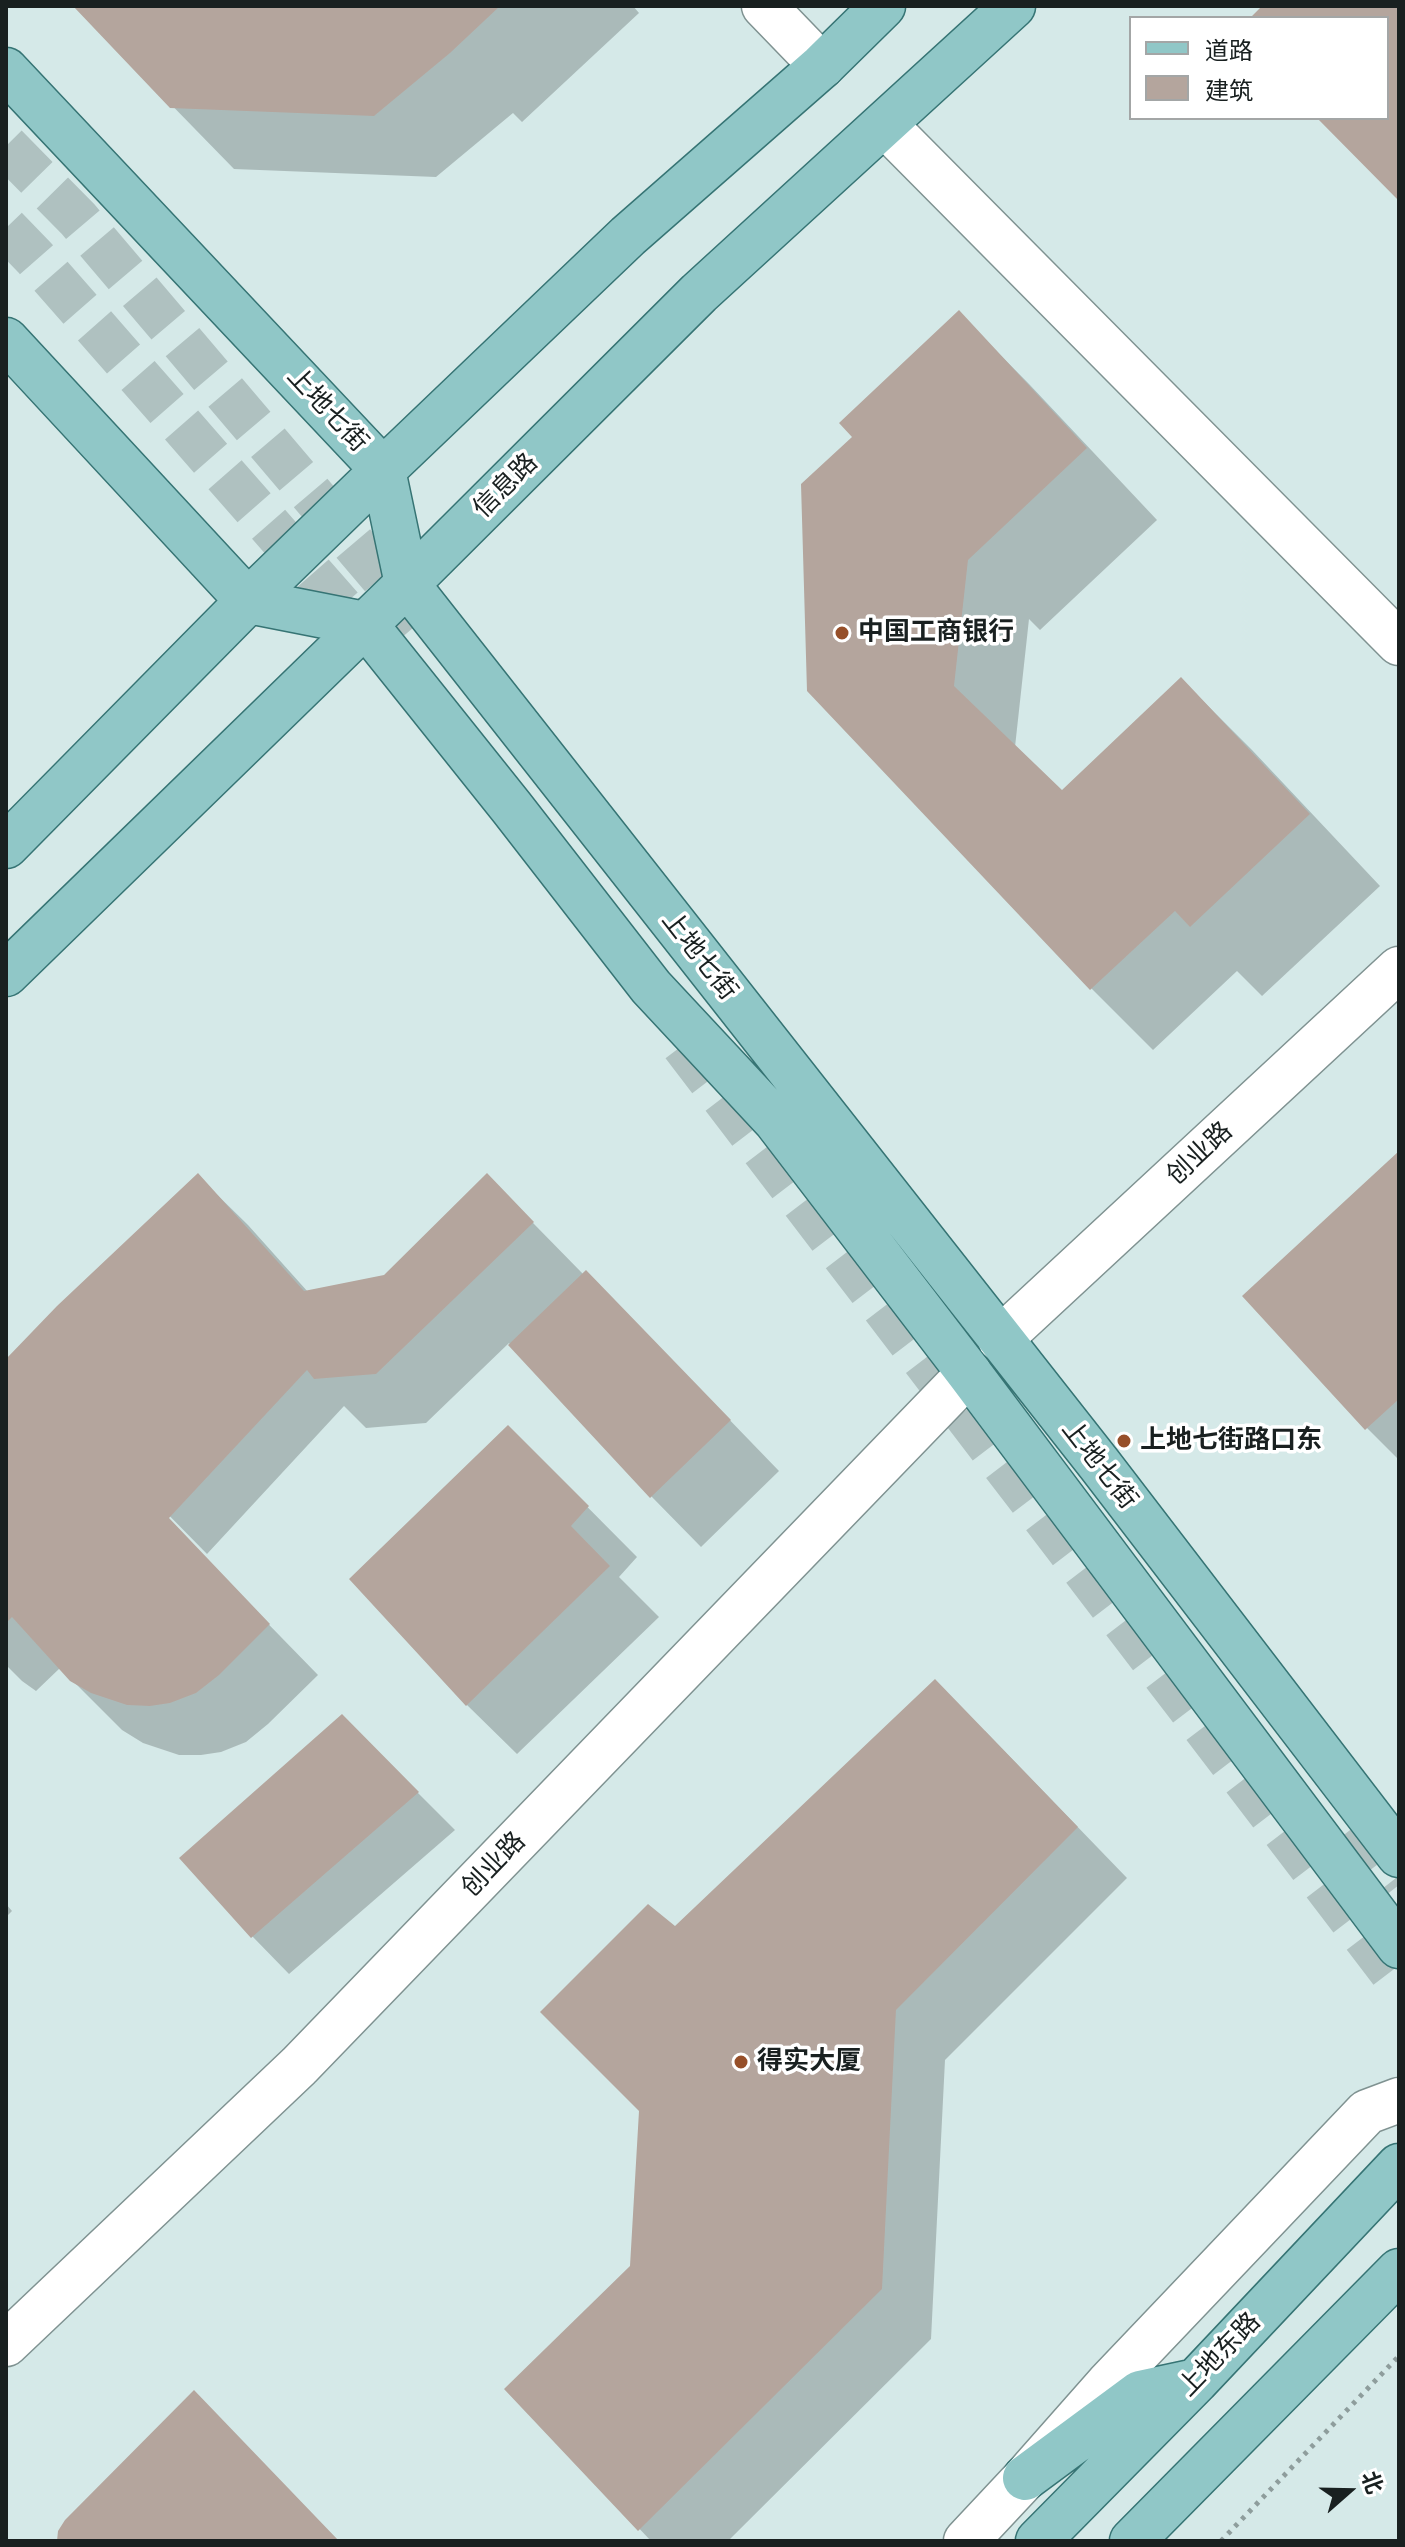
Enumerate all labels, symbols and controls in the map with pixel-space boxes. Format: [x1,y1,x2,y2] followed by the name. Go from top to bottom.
[1129,16,1389,120] legend
[1205,37,1253,64] text: 道路
[1205,77,1253,104] text: 建筑
[280,361,374,459] street label: 上地七街
[467,447,545,525] street label: 信息路
[858,617,1014,649] place label: 中国工商银行
[833,624,851,642] marker: 中国工商银行
[655,905,743,1007] street label: 上地七街
[1161,1116,1239,1192] street label: 创业路
[1055,1414,1143,1516] street label: 上地七街
[1140,1425,1322,1457] place label: 上地七街路口东
[1115,1432,1133,1450] marker: 上地七街路口东
[456,1826,532,1904] street label: 创业路
[757,2046,861,2078] place label: 得实大厦
[732,2053,750,2071] marker: 得实大厦
[1173,2307,1267,2403] street label: 上地东路
[1309,2451,1389,2531] north arrow
[1357,2468,1388,2497] text: 北

